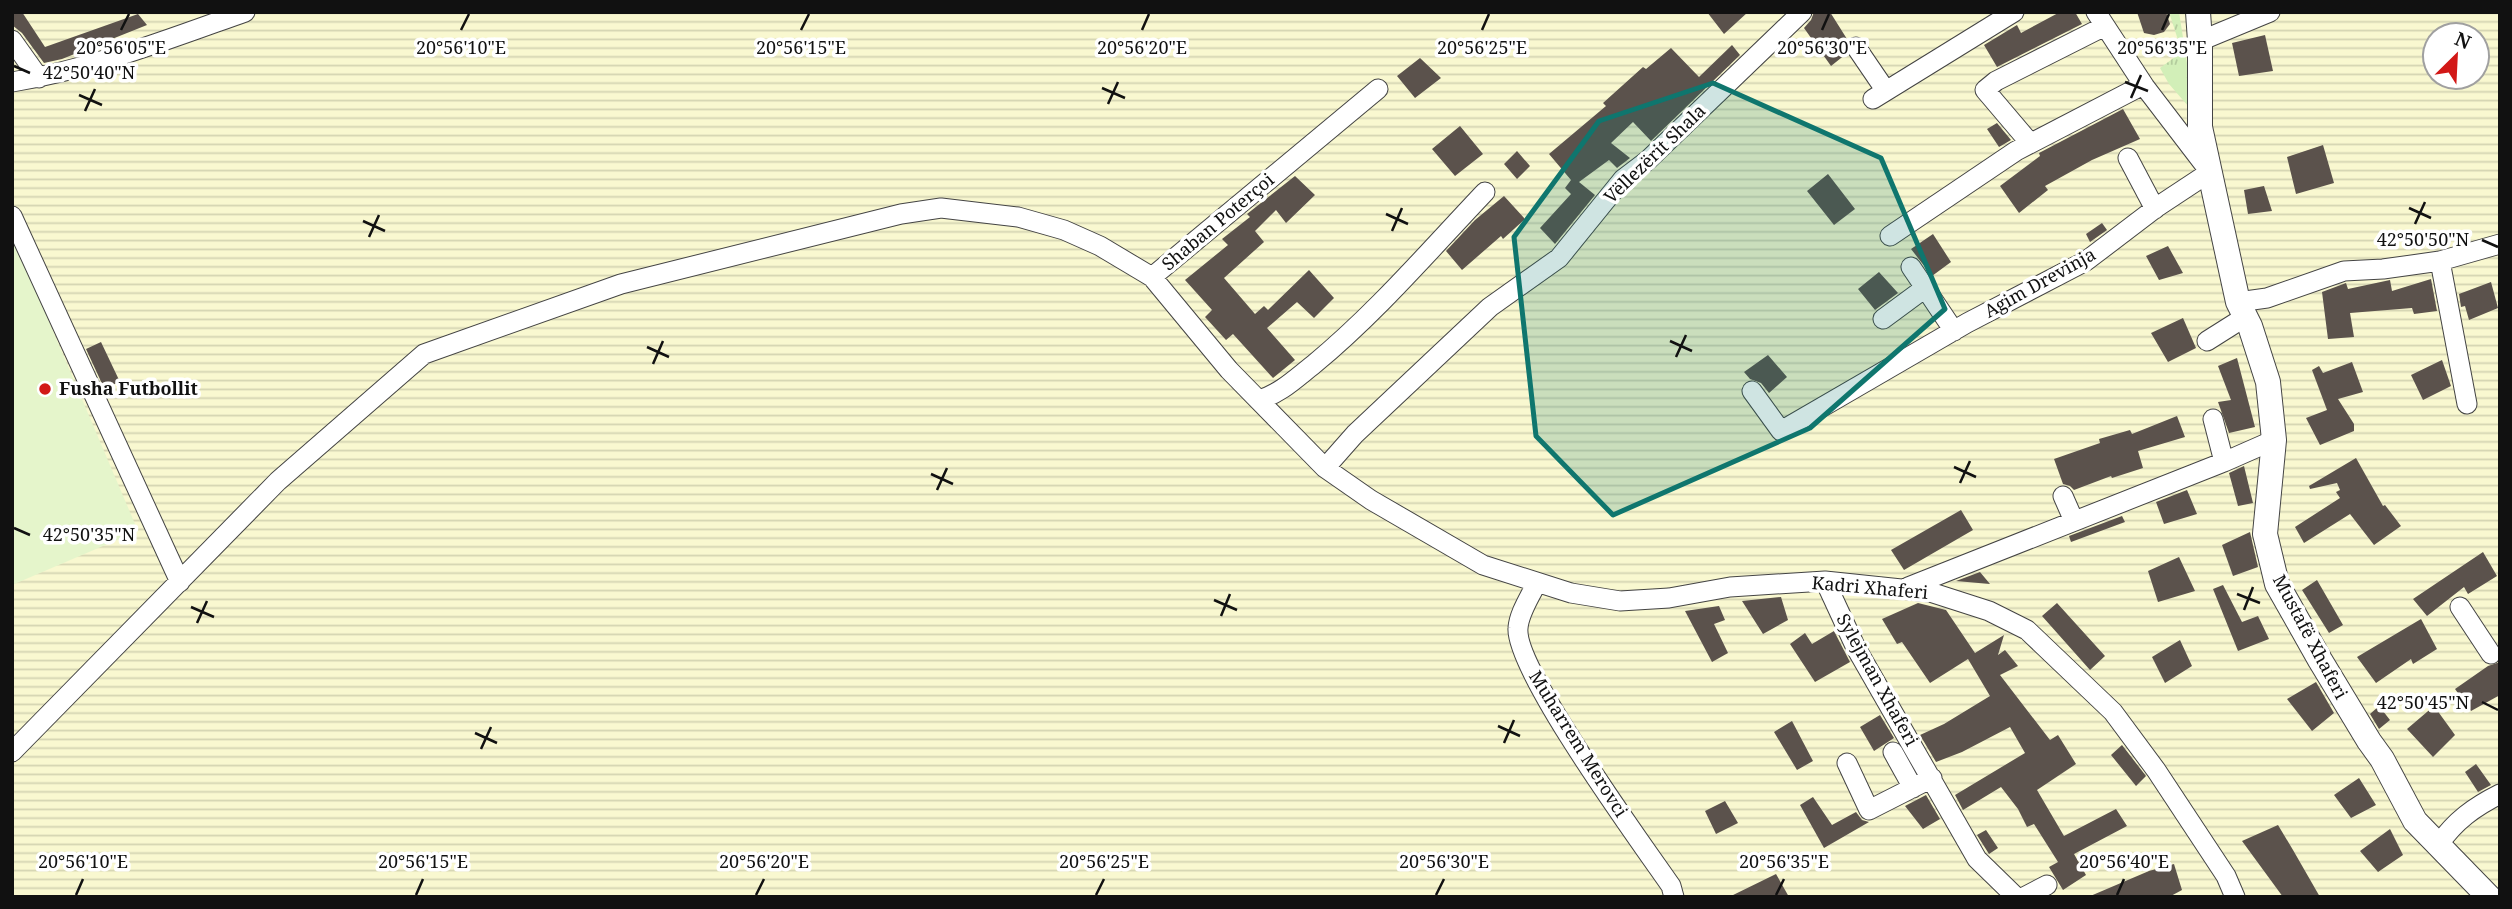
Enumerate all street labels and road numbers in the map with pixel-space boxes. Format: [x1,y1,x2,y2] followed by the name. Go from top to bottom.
[1598,99,1710,208] street label: Vëllezërit Shala
[1156,167,1279,275] street label: Shaban Poterçoi
[1979,242,2100,323] street label: Agim Drevinja
[1811,570,1929,604] street label: Kadri Xhaferi
[2268,570,2354,703] street label: Mustafë Xhaferi
[1832,609,1924,750] street label: Sylejman Xhaferi
[1524,666,1634,822] street label: Muharrem Merovci

